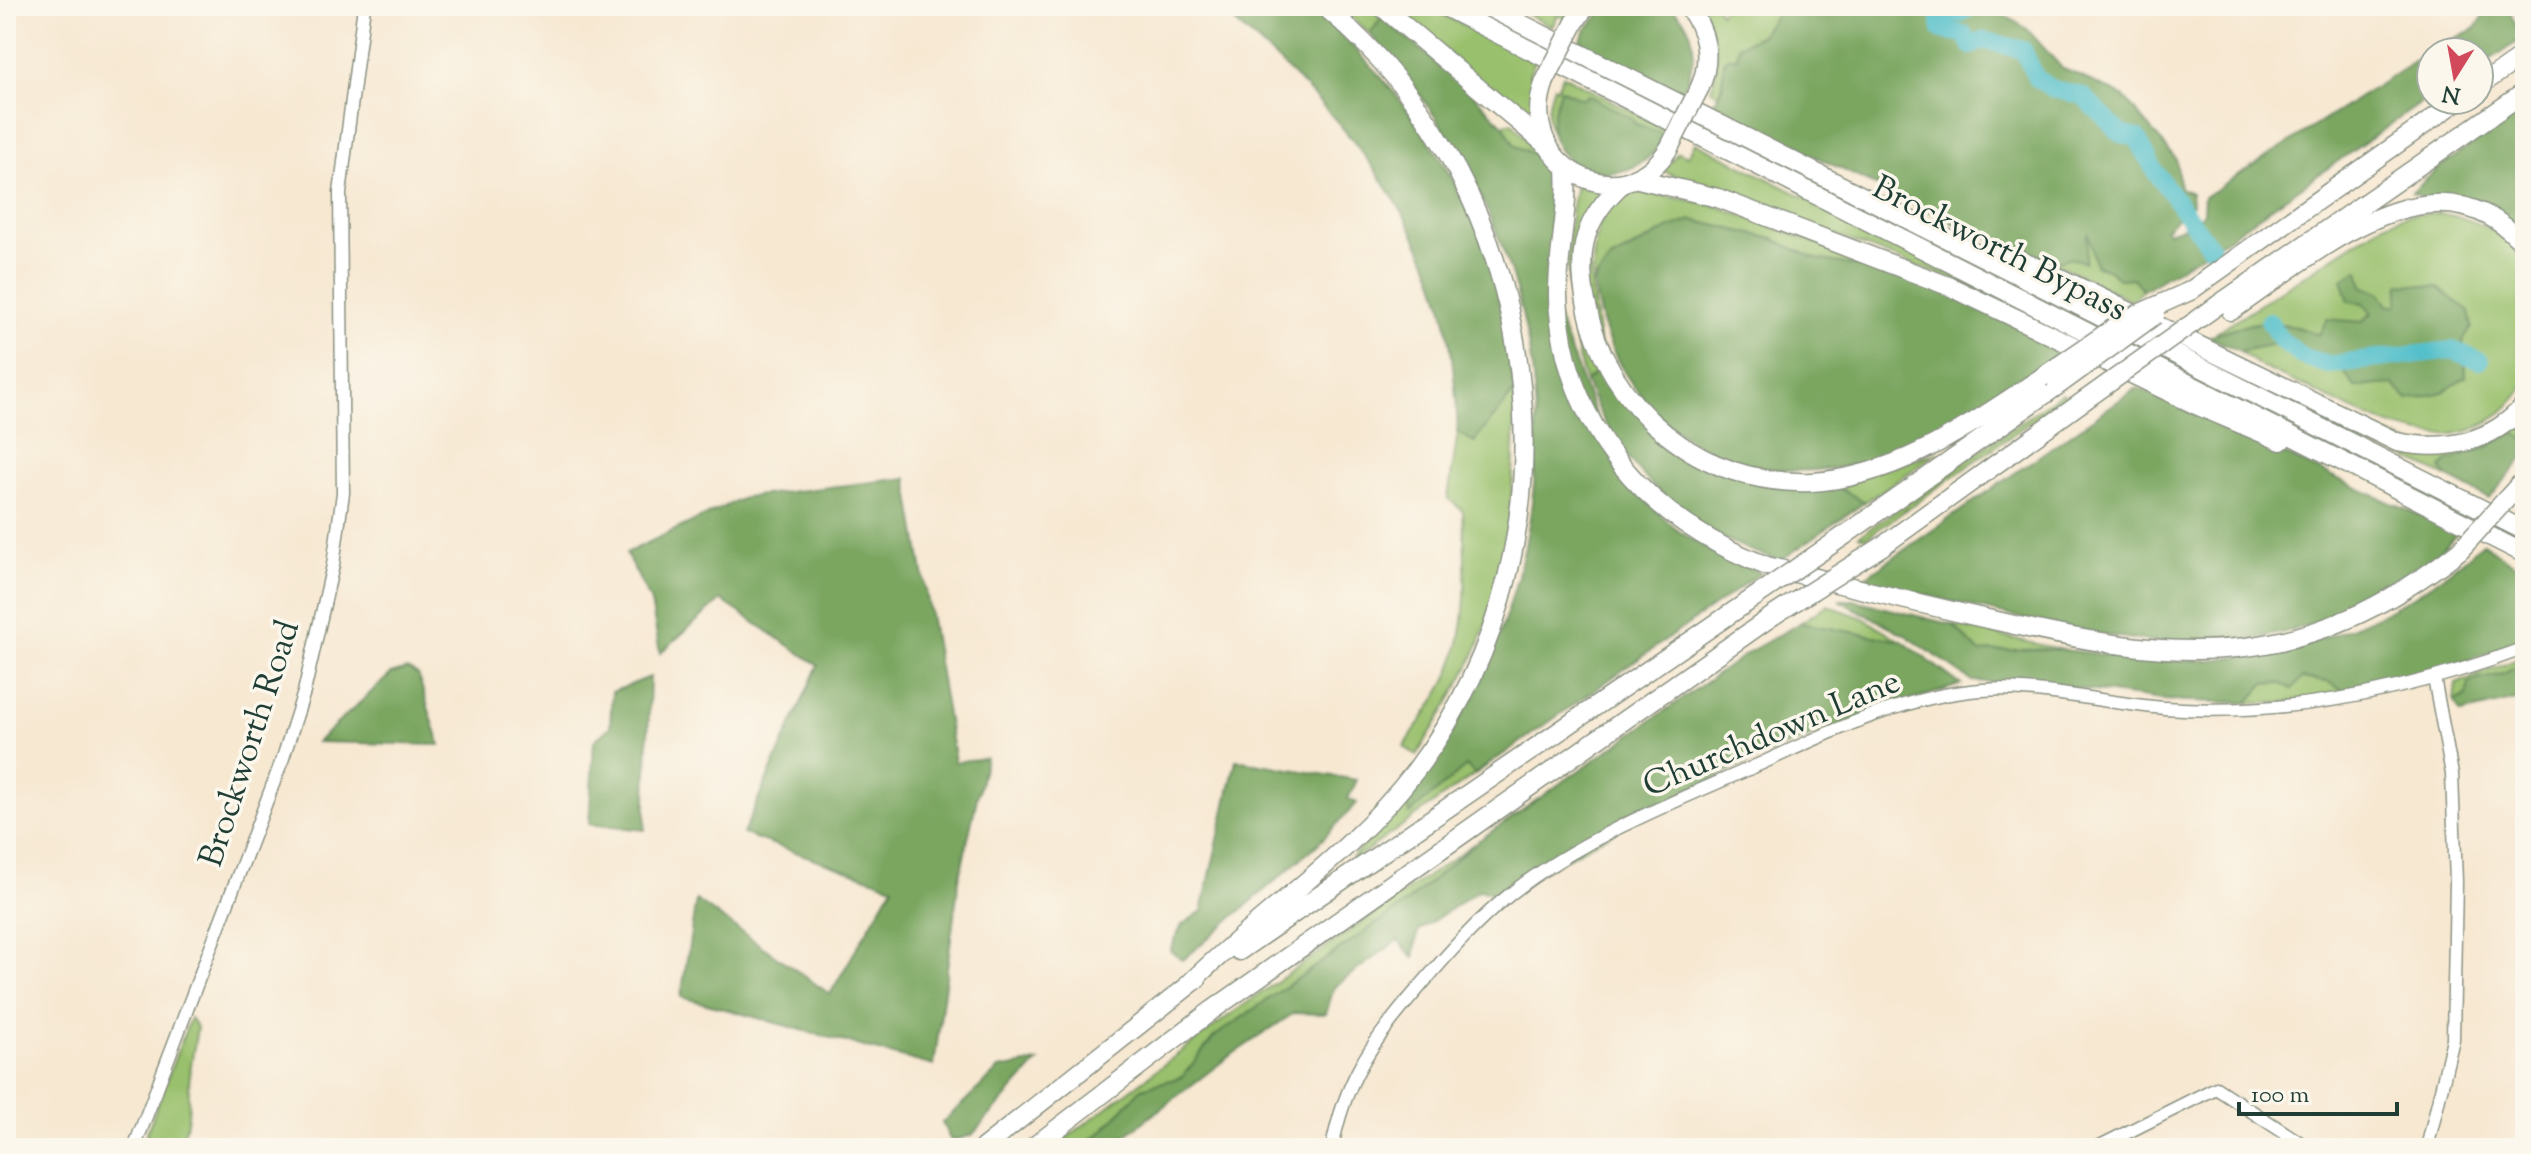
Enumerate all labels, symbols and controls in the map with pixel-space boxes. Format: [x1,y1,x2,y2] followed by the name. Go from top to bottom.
[2415,36,2495,116] north arrow
[2440,75,2463,110] text: N
[1863,165,2135,335] street label: Brockworth Bypass
[188,614,314,874] street label: Brockworth Road
[1636,659,1908,811] street label: Churchdown Lane
[2239,1066,2397,1116] scale bar
[2251,1079,2309,1113] text: 100 m

